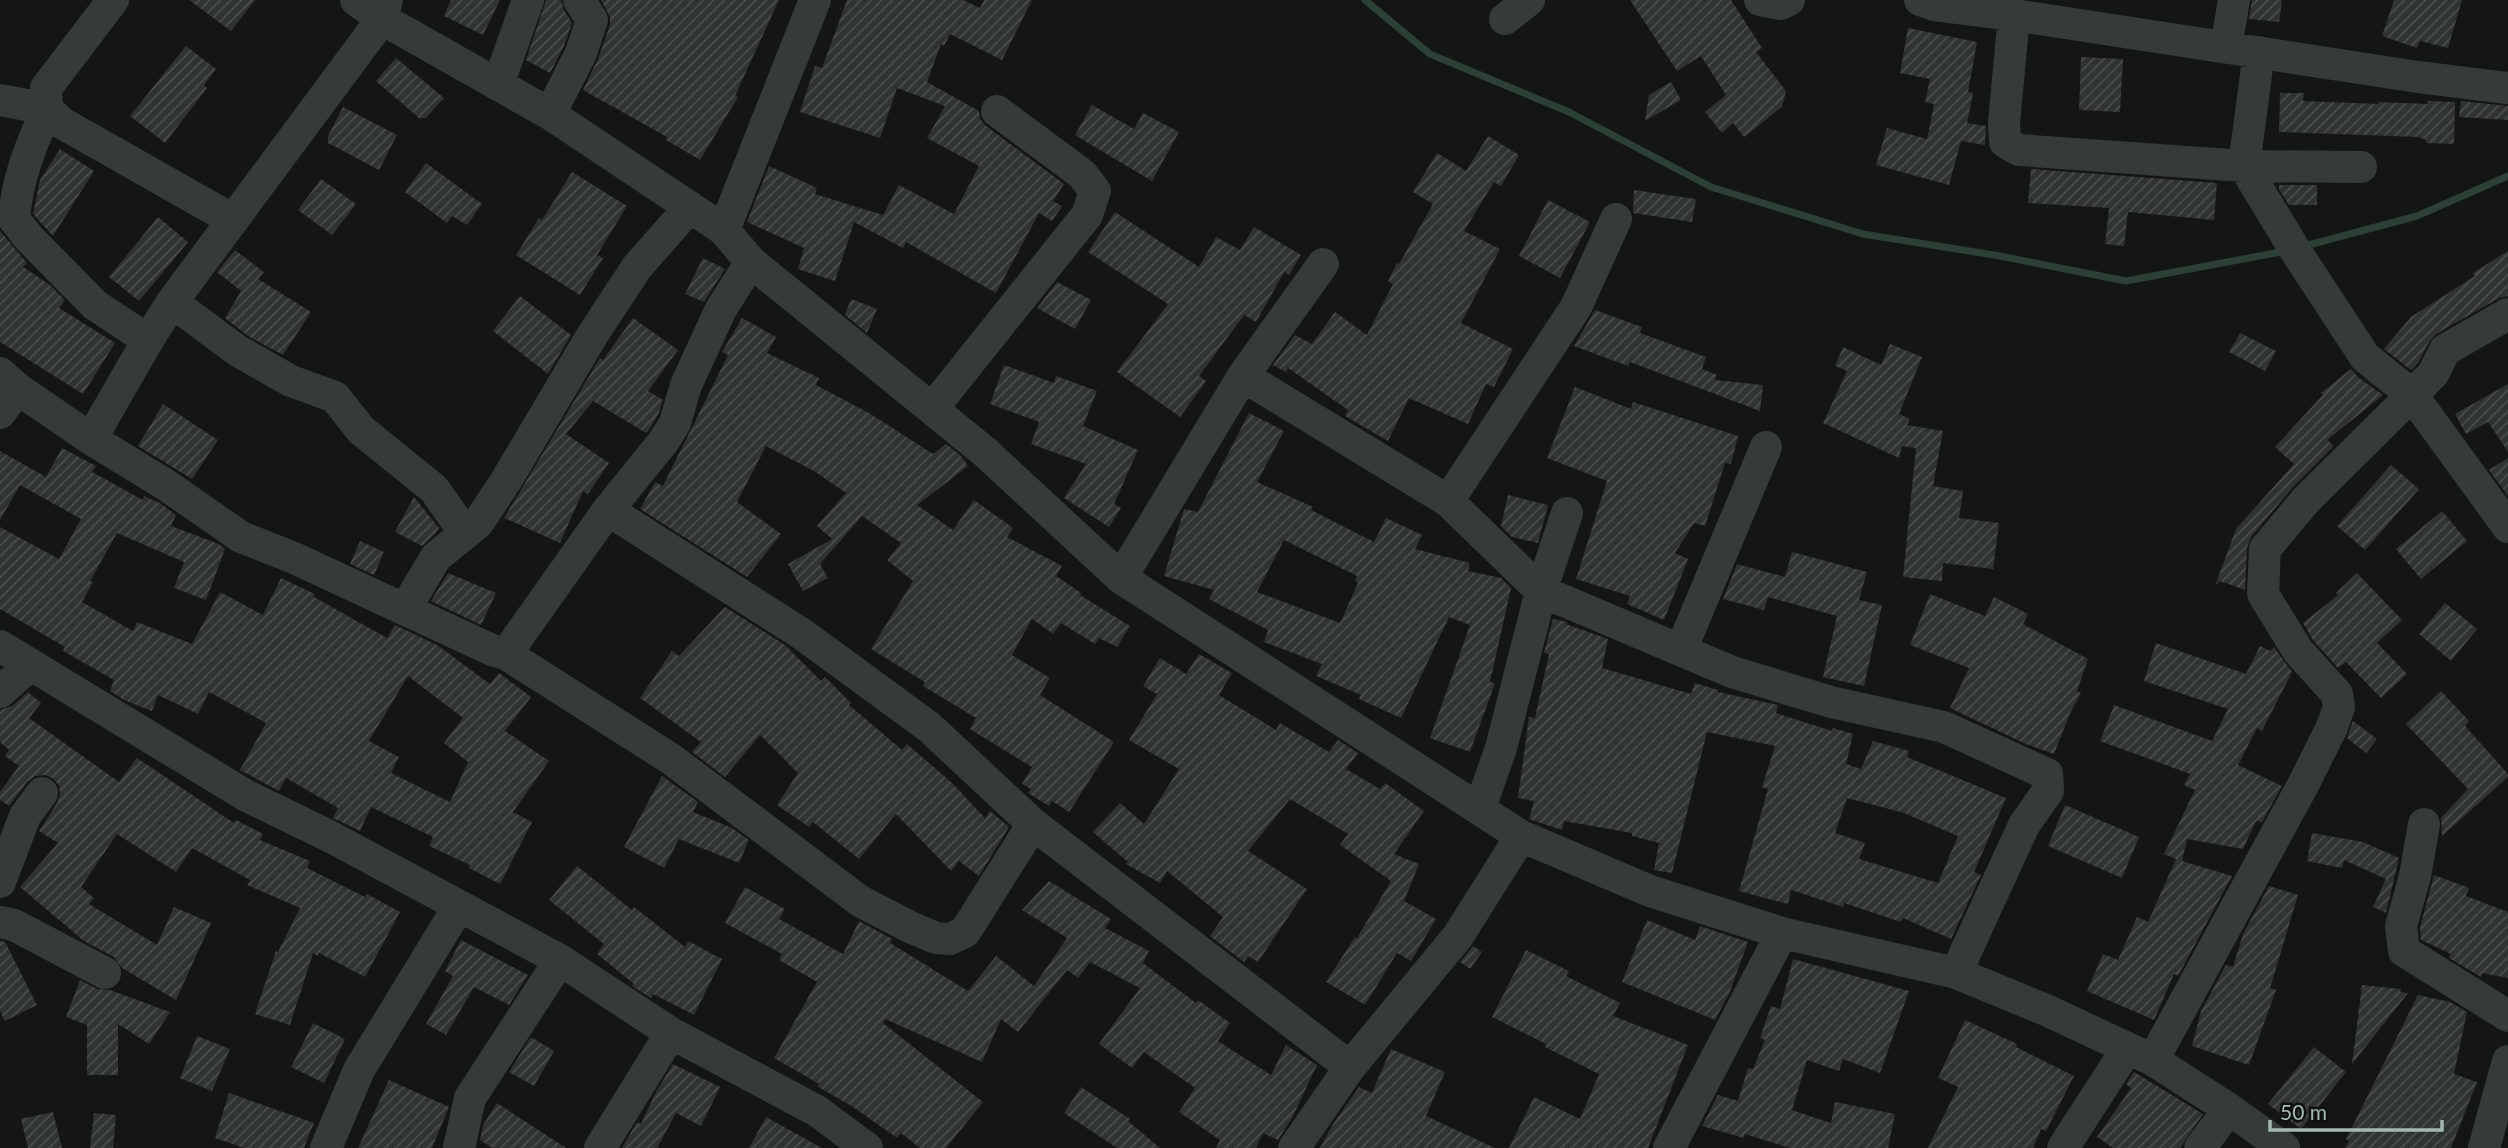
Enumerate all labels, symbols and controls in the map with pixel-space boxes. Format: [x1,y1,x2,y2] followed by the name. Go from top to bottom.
[2270,1088,2442,1132] scale bar
[2280,1099,2327,1124] text: 50 m

